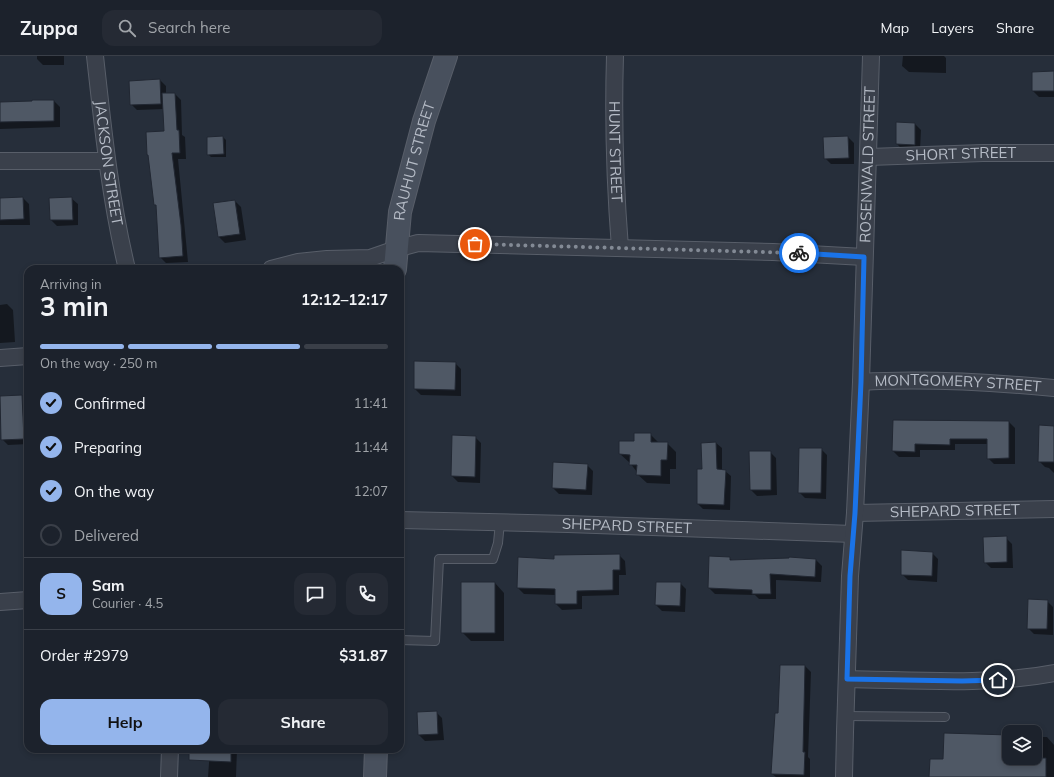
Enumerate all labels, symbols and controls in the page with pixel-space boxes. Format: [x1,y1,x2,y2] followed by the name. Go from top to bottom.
[102,10,382,46] search box
[20,16,78,40] text: Zuppa
[116,17,138,39] icon: search
[148,18,230,37] text: Search here
[880,19,909,37] text: Map
[931,19,974,37] text: Layers
[996,19,1034,37] text: Share
[855,86,879,243] street label: ROSENWALD STREET
[91,99,127,227] street label: JACKSON STREET
[389,99,439,221] street label: RAUHUT STREET
[605,101,627,203] street label: HUNT STREET
[905,143,1016,165] street label: SHORT STREET
[458,227,492,261] pin
[464,233,486,255] icon: bag
[779,233,819,273] courier
[788,242,810,264] icon: bike
[40,276,102,292] text: Arriving in
[40,290,109,323] text: 3 min
[301,290,388,309] text: 12:12–12:17
[40,355,157,371] text: On the way · 250 m
[874,370,1042,396] street label: MONTGOMERY STREET
[40,392,62,414] icon: check
[74,394,145,413] text: Confirmed
[354,395,388,411] text: 11:41
[40,436,62,458] icon: check
[74,438,142,457] text: Preparing
[354,439,388,455] text: 11:44
[40,480,62,502] icon: check
[74,482,154,501] text: On the way
[354,483,388,499] text: 12:07
[890,500,1020,521] street label: SHEPARD STREET
[562,514,692,537] street label: SHEPARD STREET
[74,526,139,545] text: Delivered
[294,573,336,615] button: chat
[346,573,388,615] button: phone
[92,576,124,595] text: Sam
[56,584,66,603] text: S
[92,595,163,611] text: Courier · 4.5
[40,646,128,665] text: Order #2979
[339,646,388,665] text: $31.87
[981,663,1015,697] pin
[987,669,1009,691] icon: home
[40,699,210,745] button: Help
[218,699,388,745] button: Share
[1002,725,1042,765] map controls
[1002,725,1042,765] button: layers

